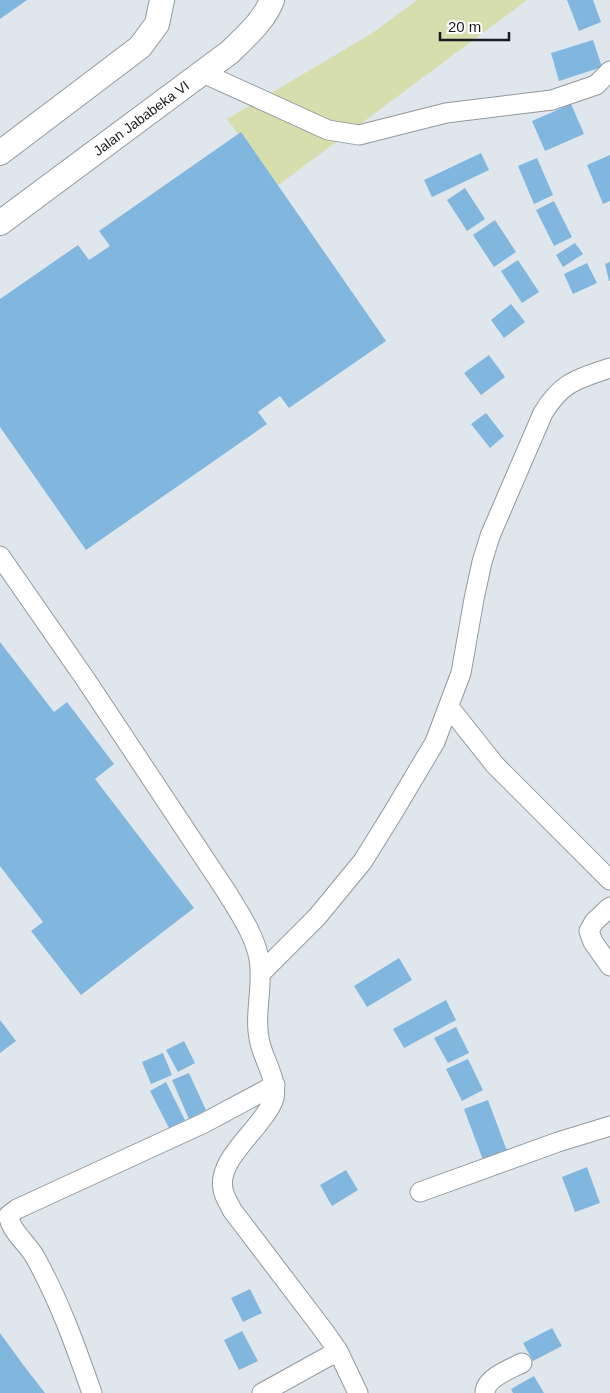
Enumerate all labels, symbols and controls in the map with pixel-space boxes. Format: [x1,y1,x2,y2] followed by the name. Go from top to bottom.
[440,10,509,42] scale bar
[448,18,481,35] text: 20 m
[90,77,192,159] street label: Jalan Jababeka VI

